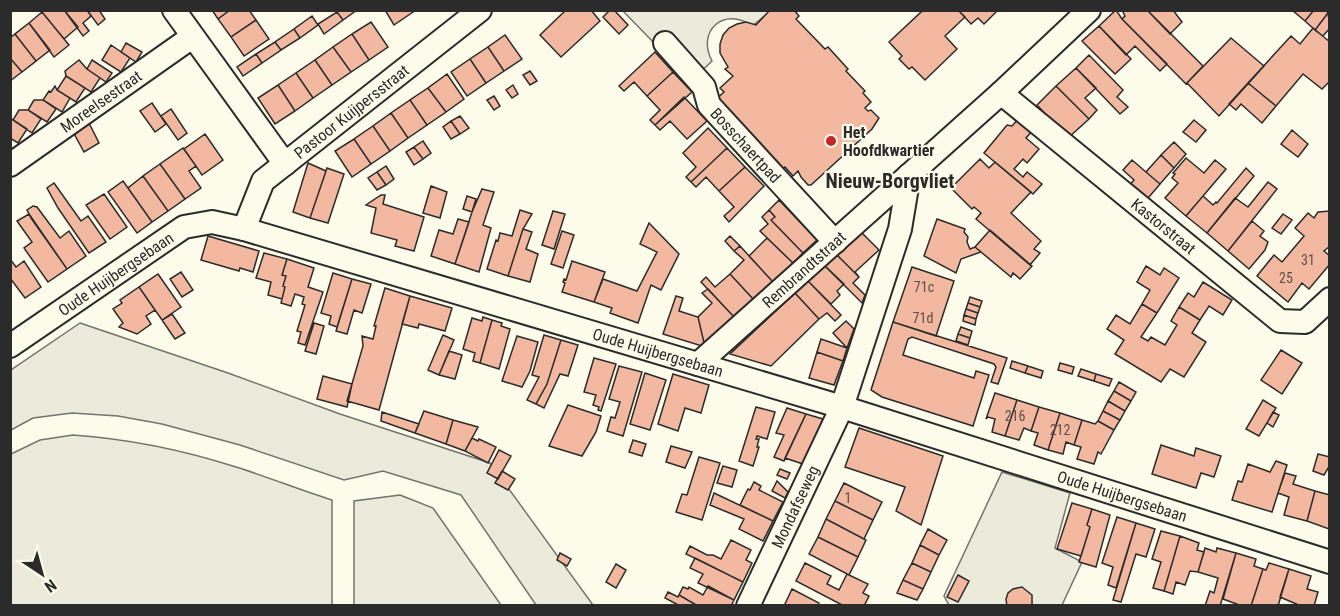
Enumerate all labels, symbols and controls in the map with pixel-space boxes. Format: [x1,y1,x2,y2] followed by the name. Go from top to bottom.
[290,60,413,162] street label: Pastoor Kuijpersstraat
[56,66,145,136] street label: Moreelsestraat
[707,104,785,187] street label: Bosschaertpad
[843,123,935,160] place label: Het Hoofdkwartier
[824,134,838,148] marker: Het Hoofdkwartier
[825,169,955,193] district label: Nieuw-Borgvliet
[1127,194,1200,258] street label: Kastorstraat
[758,227,850,312] street label: Rembrandtstraat
[54,228,177,320] street label: Oude Huijbergsebaan
[1301,252,1315,268] house number: 31
[1279,270,1293,286] house number: 25
[914,279,934,295] house number: 71c
[913,310,933,326] house number: 71d
[591,324,726,381] street label: Oude Huijbergsebaan
[1005,408,1025,424] house number: 216
[1050,422,1070,438] house number: 212
[767,462,823,551] street label: Mondafseweg
[1055,467,1190,526] street label: Oude Huijbergsebaan
[845,490,851,506] house number: 1
[12,544,72,604] north arrow
[41,575,60,596] text: N

